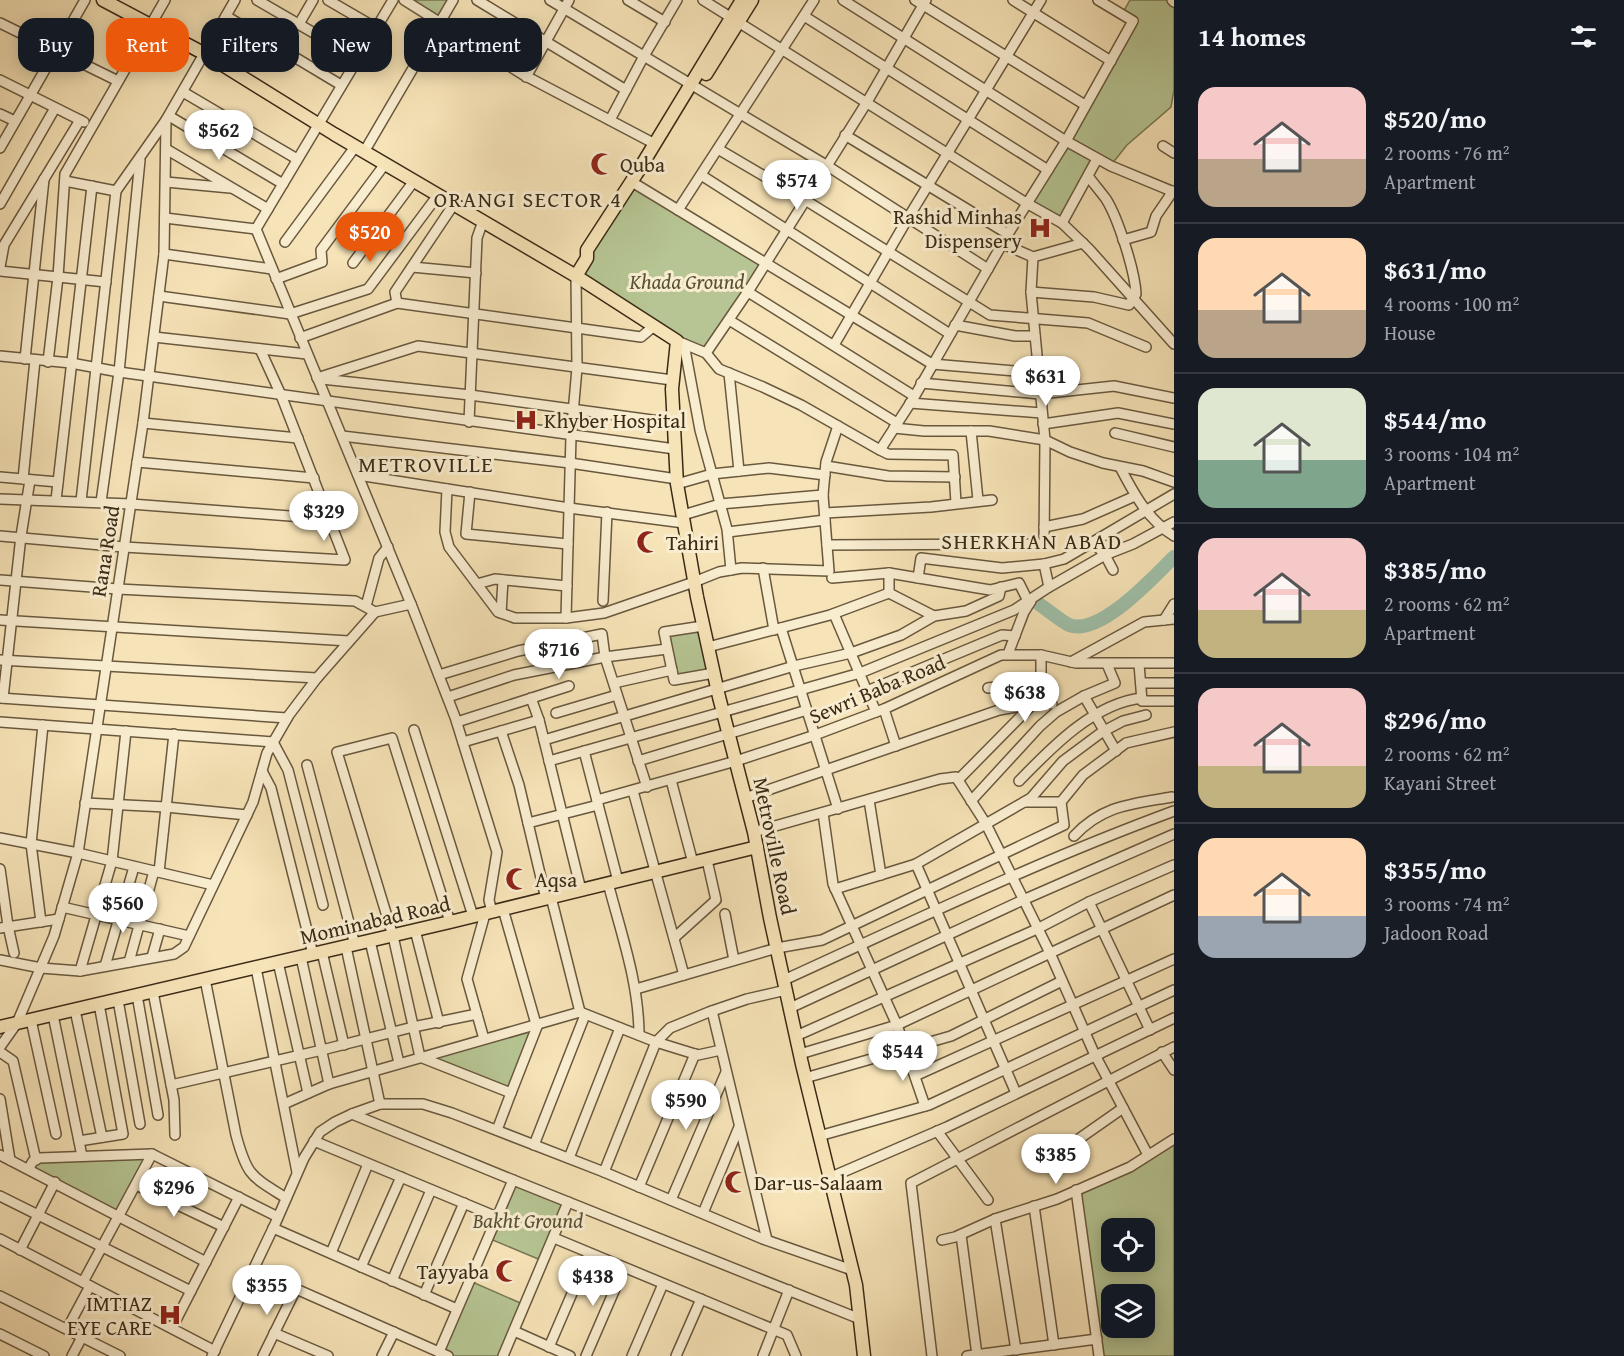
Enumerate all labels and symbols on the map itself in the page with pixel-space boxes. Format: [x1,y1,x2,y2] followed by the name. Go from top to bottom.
[183,110,255,161] pin: $562
[620,149,665,180] place label: Quba
[589,151,615,177] mosque icon: Quba
[761,160,833,211] pin: $574
[434,183,622,215] district label: ORANGI SECTOR 4
[893,201,1023,256] place label: Rashid Minhas Dispensery
[334,212,406,263] pin: $520
[1027,215,1053,241] hospital icon: Rashid Minhas Dispensery
[628,266,745,297] park label: Khada Ground
[1010,356,1082,407] pin: $631
[544,405,686,436] place label: Khyber Hospital
[513,407,539,433] hospital icon: Khyber Hospital
[358,448,494,480] district label: METROVILLE
[288,491,360,542] pin: $329
[82,502,128,599] street label: Rana Road
[941,525,1123,557] district label: SHERKHAN ABAD
[666,527,719,558] place label: Tahiri
[635,529,661,555] mosque icon: Tahiri
[523,629,595,680] pin: $716
[804,646,951,732] street label: Sewri Baba Road
[989,672,1061,723] pin: $638
[745,774,805,918] street label: Metroville Road
[535,864,577,895] place label: Aqsa
[504,866,530,892] mosque icon: Aqsa
[87,883,159,934] pin: $560
[297,887,454,952] street label: Mominabad Road
[867,1031,939,1082] pin: $544
[650,1080,722,1131] pin: $590
[1020,1134,1092,1185] pin: $385
[138,1167,210,1218] pin: $296
[754,1167,883,1198] place label: Dar-us-Salaam
[723,1169,749,1195] mosque icon: Dar-us-Salaam
[472,1205,583,1236] park label: Bakht Ground
[417,1256,489,1287] place label: Tayyaba
[557,1256,629,1307] pin: $438
[494,1258,520,1284] mosque icon: Tayyaba
[231,1265,303,1316] pin: $355
[67,1288,152,1343] place label: IMTIAZ EYE CARE
[157,1302,183,1328] hospital icon: IMTIAZ EYE CARE

